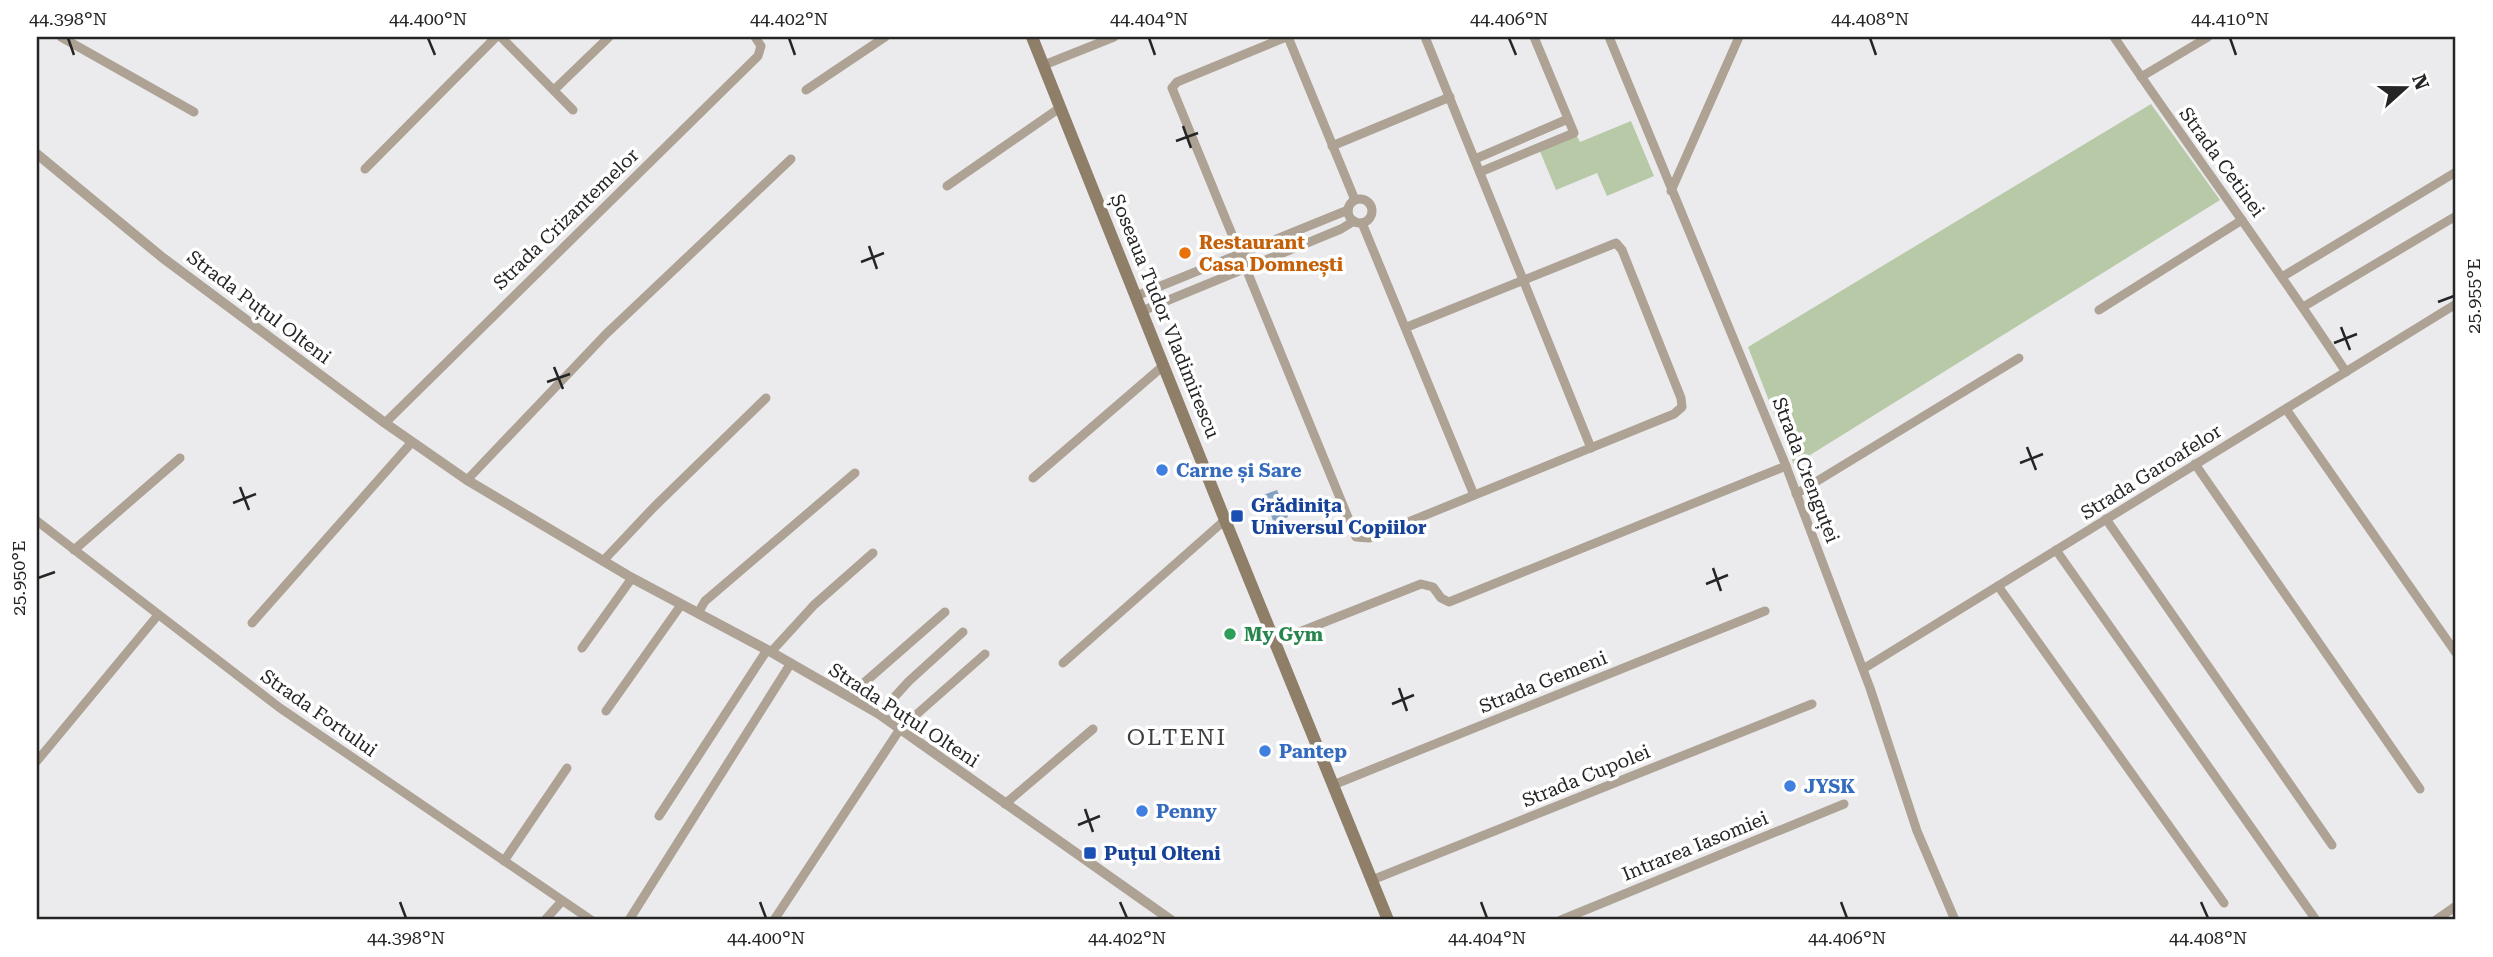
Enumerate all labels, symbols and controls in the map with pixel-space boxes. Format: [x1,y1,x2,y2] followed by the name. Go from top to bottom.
[29,8,107,29] text: 44.398°N
[389,8,467,29] text: 44.400°N
[750,8,828,29] text: 44.402°N
[1110,8,1188,29] text: 44.404°N
[1470,8,1548,29] text: 44.406°N
[1831,8,1909,29] text: 44.408°N
[2191,8,2269,29] text: 44.410°N
[2370,52,2440,122] north arrow
[2407,71,2434,93] text: N
[2175,103,2269,221] street label: Strada Cetinei
[489,144,644,294] street label: Strada Crizantemelor
[1103,190,1225,442] street label: Șoseaua Tudor Vladimirescu
[1199,231,1343,278] place label: Restaurant Casa Domnești
[181,245,336,370] street label: Strada Puțul Olteni
[1177,245,1193,261] marker: Restaurant Casa Domnești
[2463,258,2484,334] text: 25.955°E
[1766,394,1844,547] street label: Strada Crenguței
[2076,419,2226,525] street label: Strada Garoafelor
[1176,459,1302,484] place label: Carne și Sare
[1154,462,1170,478] marker: Carne și Sare
[1251,494,1427,539] place label: Grădinița Universul Copiilor
[1229,508,1245,524] marker: Grădinița Universul Copiilor
[8,540,29,616] text: 25.950°E
[1244,623,1324,646] place label: My Gym
[1222,626,1238,642] marker: My Gym
[1476,646,1610,718] street label: Strada Gemeni
[824,658,983,774] street label: Strada Puțul Olteni
[256,664,382,762] street label: Strada Fortului
[1127,724,1227,751] district label: OLTENI
[1279,740,1347,763] place label: Pantep
[1519,740,1653,812] street label: Strada Cupolei
[1257,743,1273,759] marker: Pantep
[1804,775,1855,798] place label: JYSK
[1782,778,1798,794] marker: JYSK
[1156,800,1217,823] place label: Penny
[1134,803,1150,819] marker: Penny
[1619,806,1771,886] street label: Intrarea Iasomiei
[1104,842,1221,867] place label: Puțul Olteni
[1082,845,1098,861] marker: Puțul Olteni
[367,927,445,948] text: 44.398°N
[727,927,805,948] text: 44.400°N
[1088,927,1166,948] text: 44.402°N
[1448,927,1526,948] text: 44.404°N
[1808,927,1886,948] text: 44.406°N
[2169,927,2247,948] text: 44.408°N

